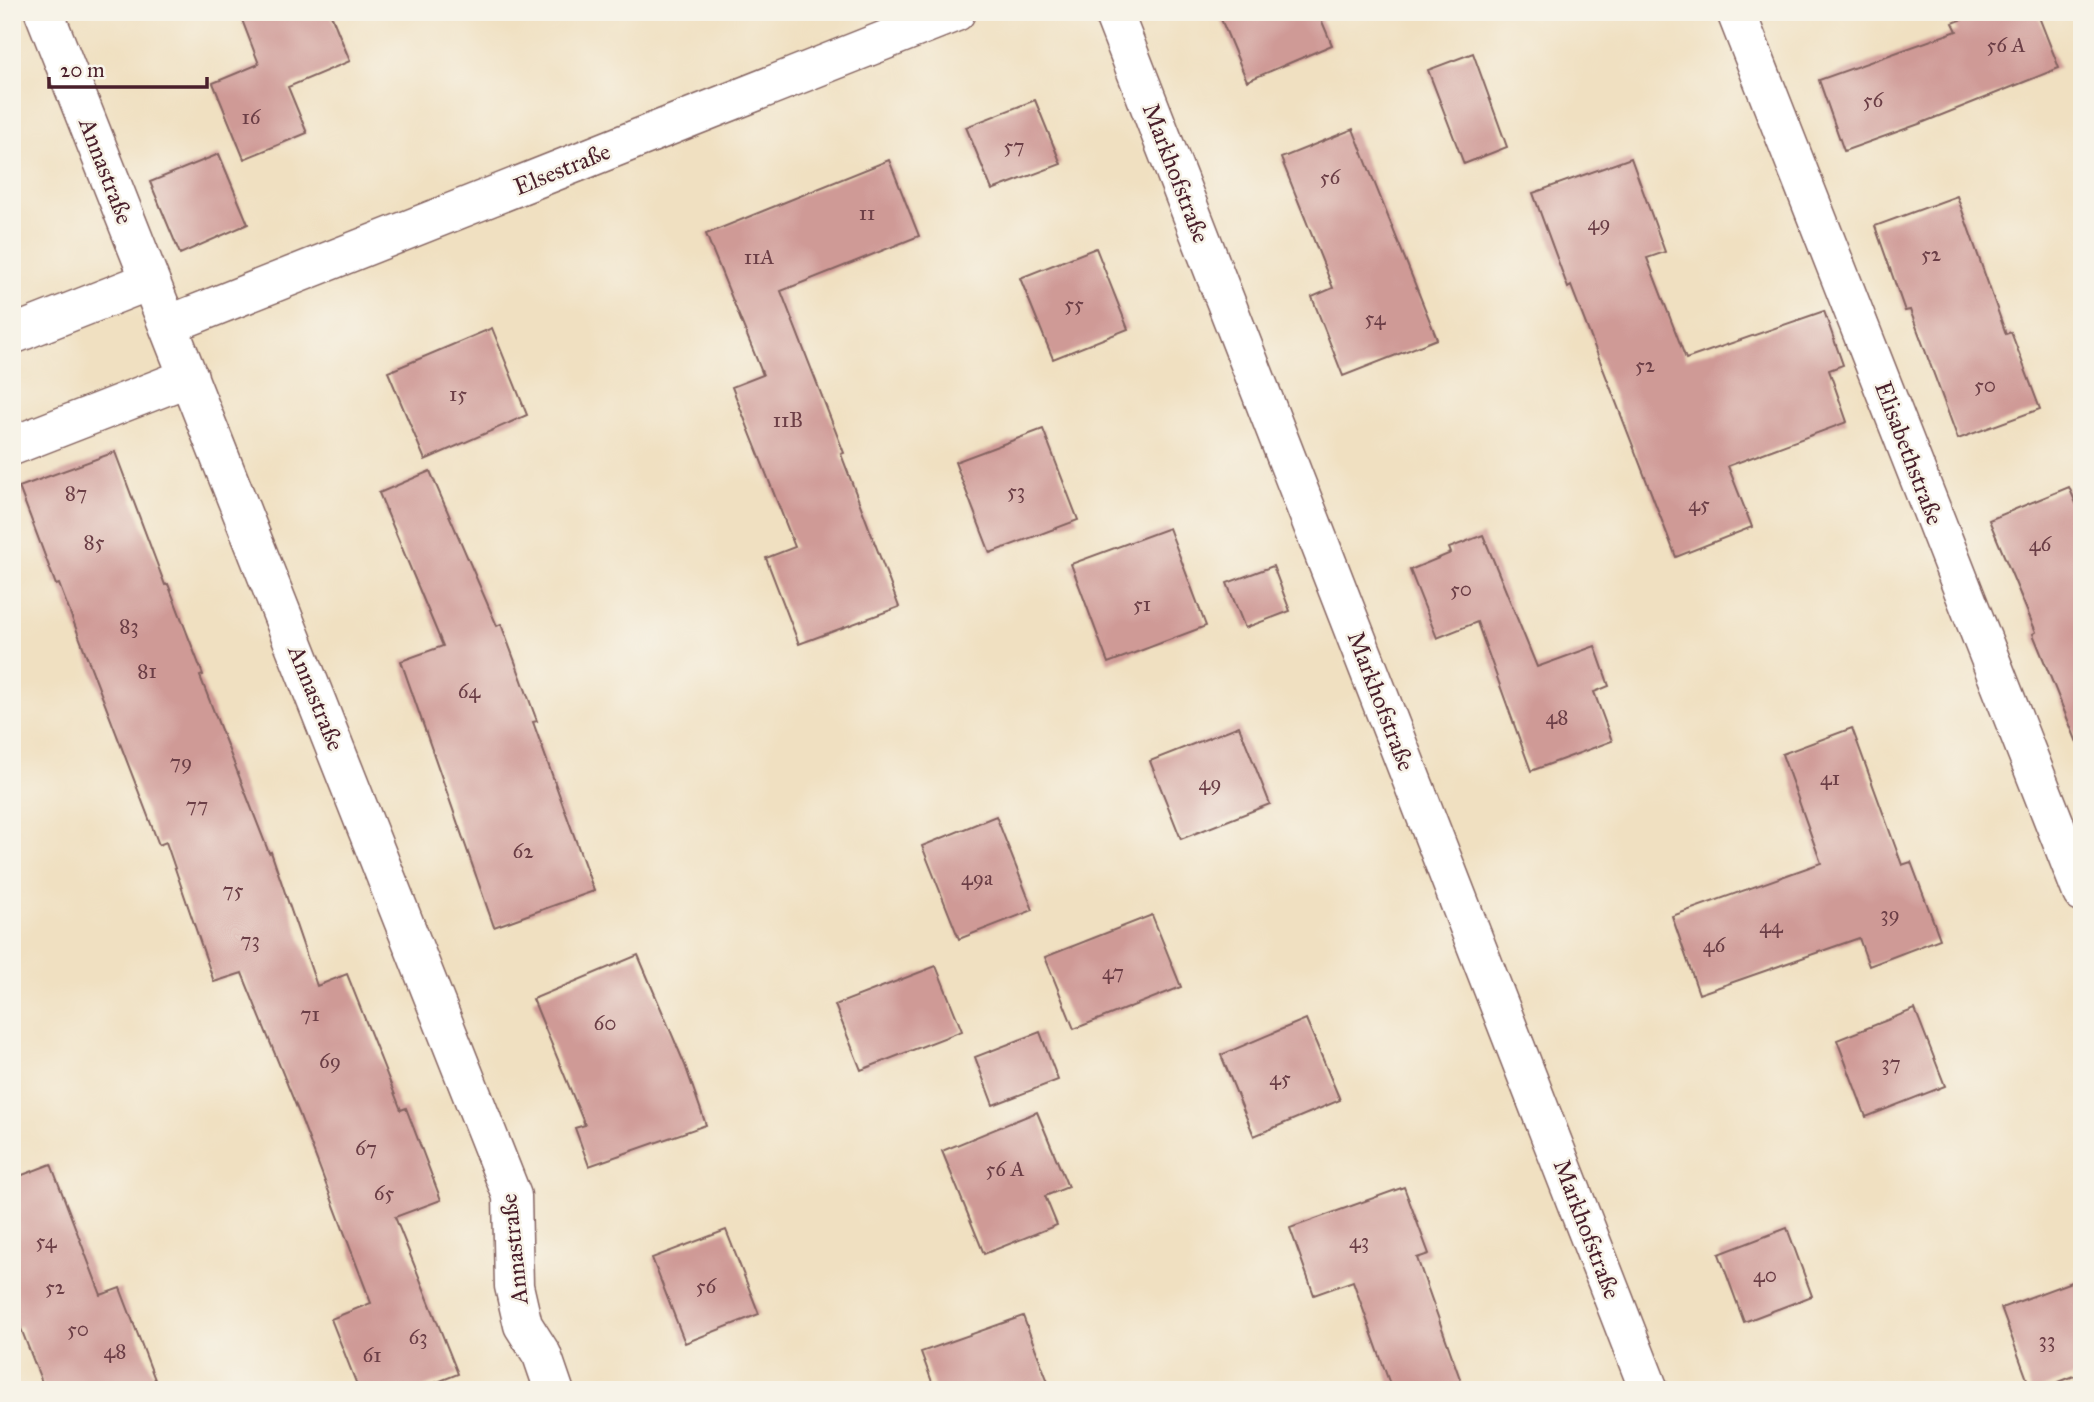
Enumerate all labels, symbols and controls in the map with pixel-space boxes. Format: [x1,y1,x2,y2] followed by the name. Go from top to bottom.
[1986,32,2026,58] house number: 56 A
[49,46,206,90] scale bar
[60,57,105,83] text: 20 m
[1863,87,1884,113] house number: 56
[1136,99,1216,247] street label: Markhofstraße
[241,104,262,130] house number: 16
[72,113,140,228] street label: Annastraße
[1004,133,1024,159] house number: 57
[509,136,615,202] street label: Elsestraße
[1320,164,1341,190] house number: 56
[859,200,875,226] house number: 11
[1588,210,1610,236] house number: 49
[1921,241,1942,267] house number: 52
[744,244,774,270] house number: 11A
[1064,291,1084,317] house number: 55
[1365,305,1387,331] house number: 54
[1635,352,1656,378] house number: 52
[1974,372,1996,398] house number: 50
[1868,377,1950,529] street label: Elisabethstraße
[449,381,467,407] house number: 15
[773,407,803,433] house number: 11B
[1007,478,1025,504] house number: 53
[65,480,87,506] house number: 87
[1688,491,1710,517] house number: 45
[84,529,105,555] house number: 85
[2029,531,2052,557] house number: 46
[1450,576,1472,602] house number: 50
[1133,591,1151,617] house number: 51
[119,613,139,639] house number: 83
[1341,627,1421,775] street label: Markhofstraße
[281,640,351,755] street label: Annastraße
[137,658,157,684] house number: 81
[458,678,482,704] house number: 64
[1546,704,1568,730] house number: 48
[170,749,192,775] house number: 79
[1820,765,1840,791] house number: 41
[1199,770,1221,796] house number: 49
[186,792,208,818] house number: 77
[512,838,534,864] house number: 62
[961,865,993,891] house number: 49a
[223,877,244,903] house number: 75
[1880,901,1900,927] house number: 39
[1759,913,1784,939] house number: 44
[240,927,260,953] house number: 73
[1703,932,1726,958] house number: 46
[1102,959,1124,985] house number: 47
[300,1001,320,1027] house number: 71
[594,1010,617,1036] house number: 60
[319,1048,341,1074] house number: 69
[1881,1050,1901,1076] house number: 37
[1269,1065,1291,1091] house number: 45
[355,1135,377,1161] house number: 67
[1547,1155,1627,1303] street label: Markhofstraße
[985,1156,1025,1182] house number: 56 A
[374,1180,395,1206] house number: 65
[493,1192,535,1307] street label: Annastraße
[36,1228,58,1254] house number: 54
[1349,1228,1369,1254] house number: 43
[1753,1262,1777,1288] house number: 40
[696,1273,717,1299] house number: 56
[45,1274,66,1300] house number: 52
[67,1316,89,1342] house number: 50
[408,1324,428,1350] house number: 63
[2039,1327,2055,1353] house number: 33
[104,1338,126,1364] house number: 48
[363,1342,381,1368] house number: 61

